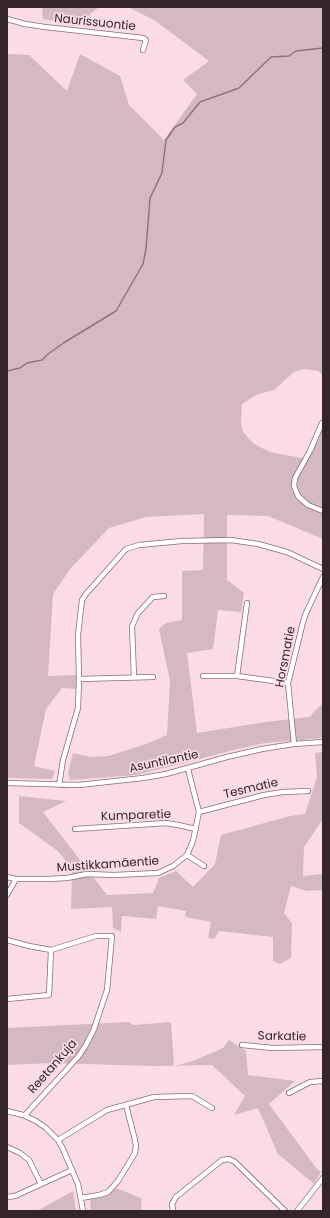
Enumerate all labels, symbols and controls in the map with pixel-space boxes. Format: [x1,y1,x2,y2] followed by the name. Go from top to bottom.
[53,12,137,34] street label: Naurissuontie
[273,625,299,689] street label: Horsmatie
[128,748,200,776] street label: Asuntilantie
[222,776,280,802] street label: Tesmatie
[101,808,171,824] street label: Kumparetie
[56,854,160,876] street label: Mustikkamäentie
[258,1029,306,1045] street label: Sarkatie
[25,1037,81,1097] street label: Reetankuja

